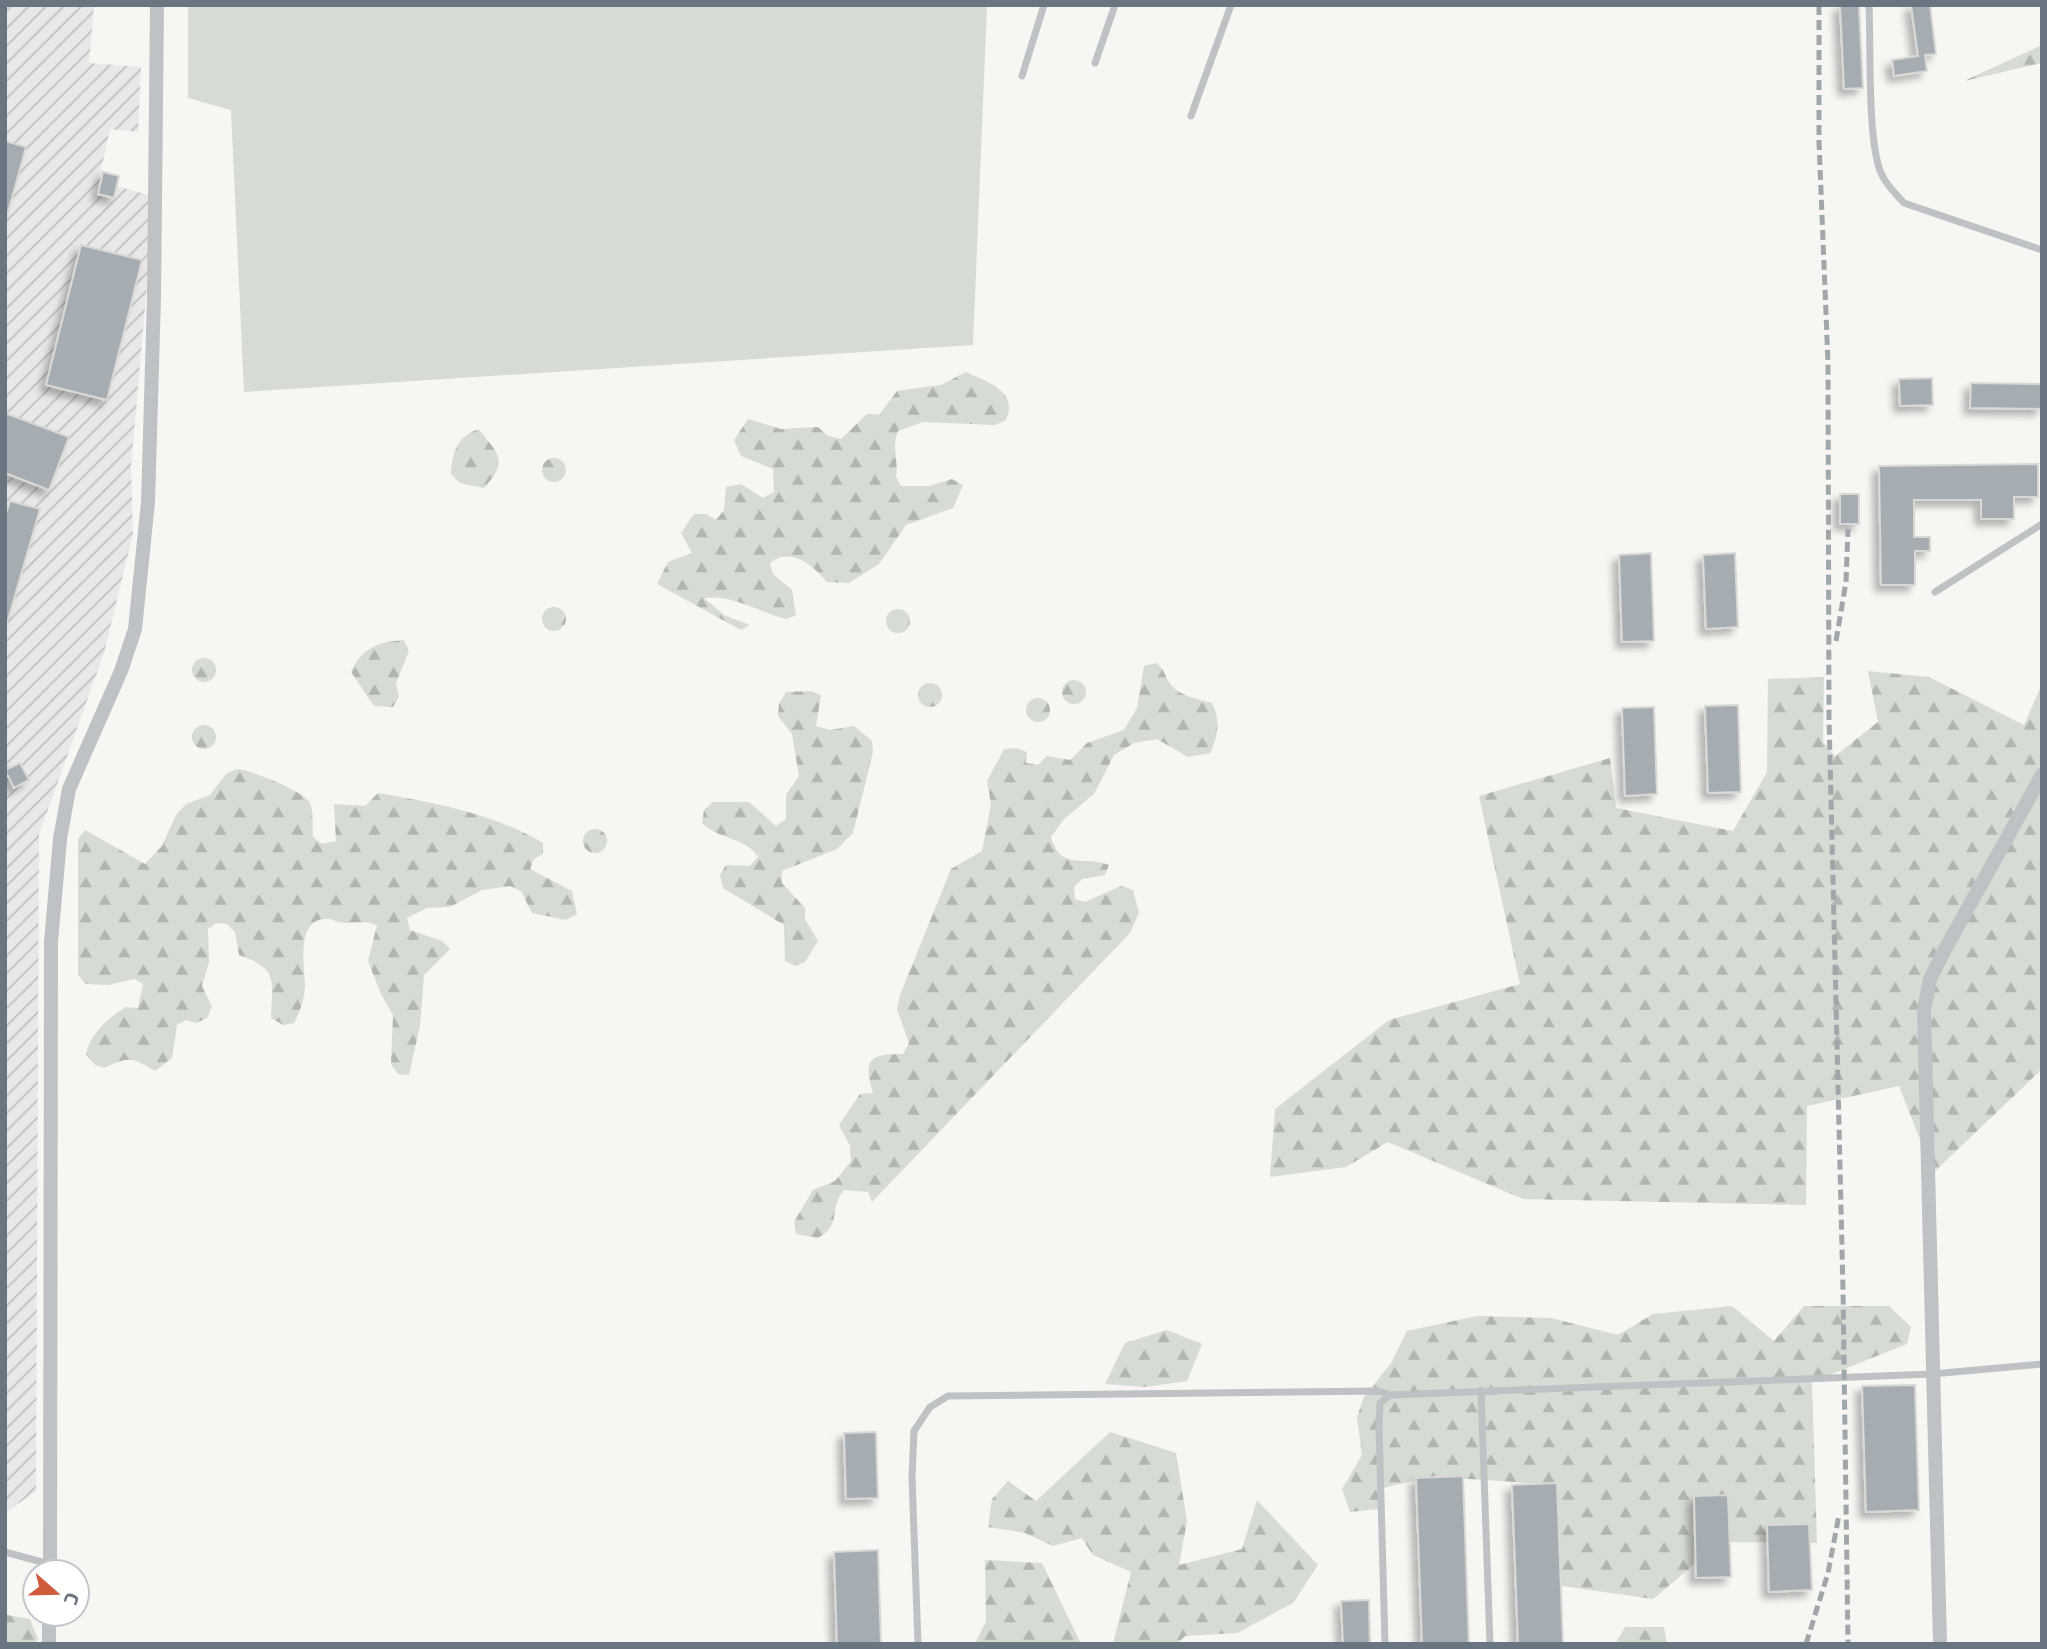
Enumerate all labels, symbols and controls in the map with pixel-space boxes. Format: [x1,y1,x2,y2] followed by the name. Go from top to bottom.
[21,1558,91,1628] north arrow
[60,1590,85,1608] text: С

